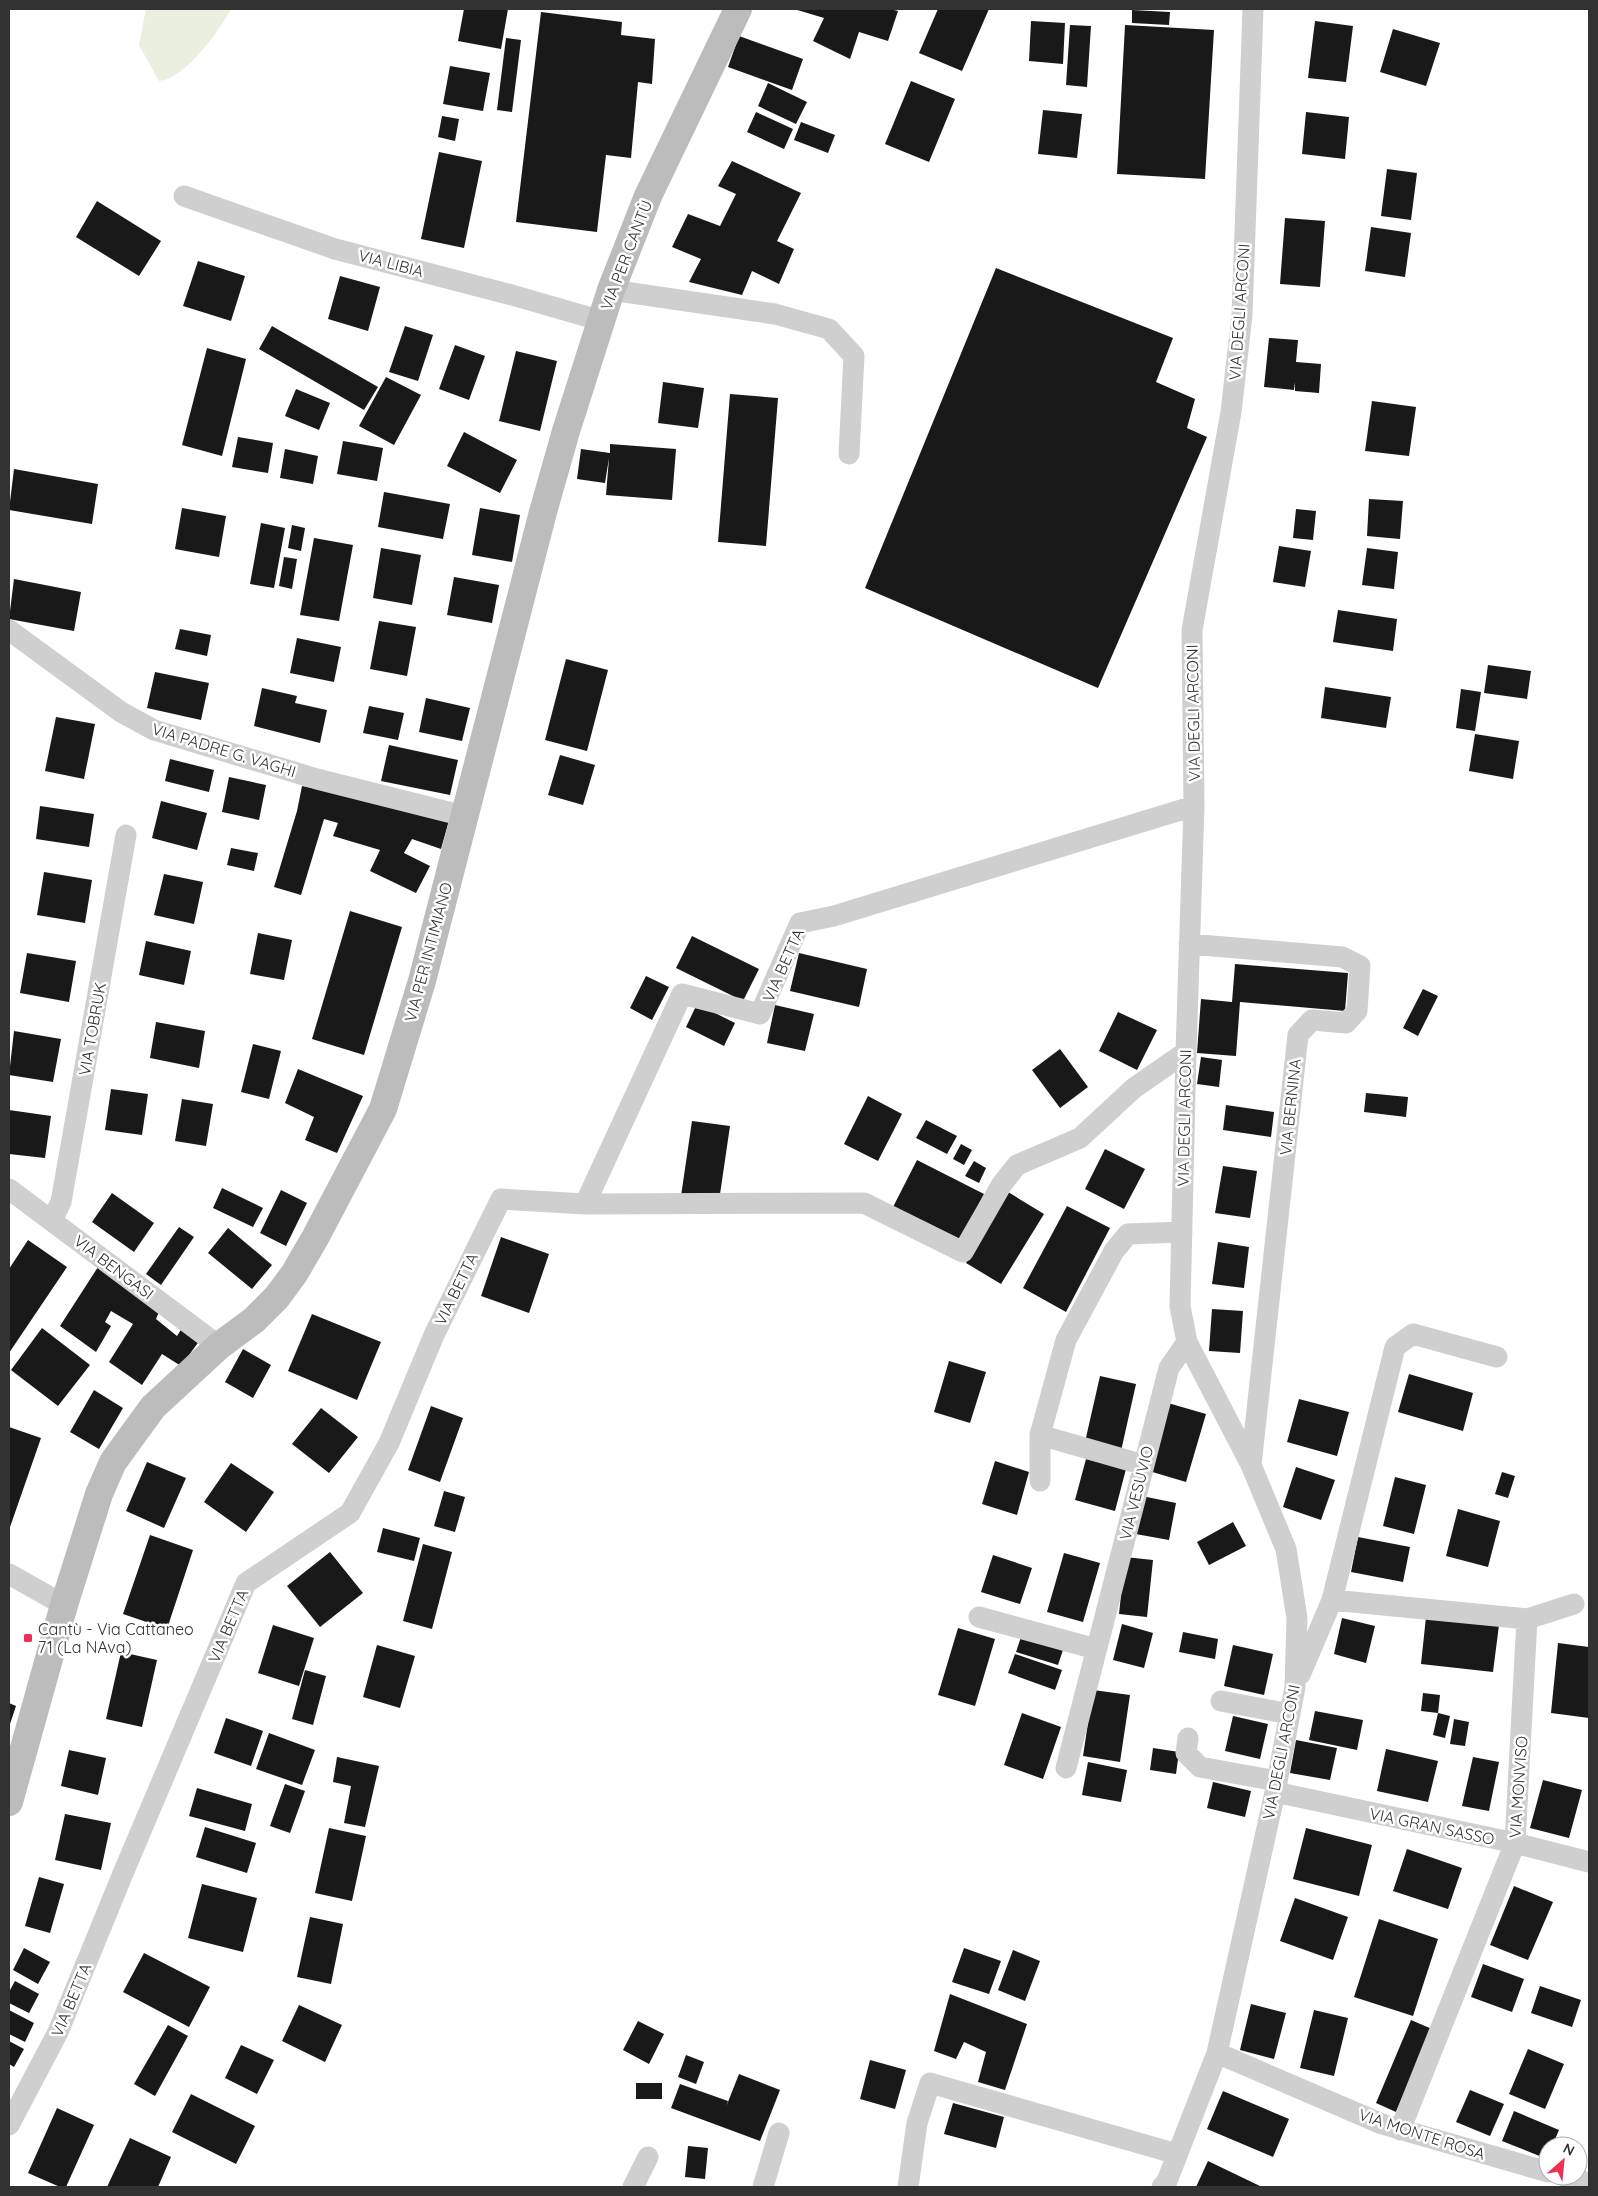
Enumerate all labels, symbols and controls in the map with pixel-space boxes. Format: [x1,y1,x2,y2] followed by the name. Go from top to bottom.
[596,197,656,313] street label: VIA PER CANTÙ
[1224,243,1254,381] street label: VIA DEGLI ARCONI
[356,245,426,281] street label: VIA LIBIA
[1182,644,1204,782] street label: VIA DEGLI ARCONI
[150,719,298,781] street label: VIA PADRE G. VAGHI
[400,880,456,1024] street label: VIA PER INTIMIANO
[758,925,808,1005] street label: VIA BETTA
[74,981,110,1077] street label: VIA TOBRUK
[1173,1049,1195,1187] street label: VIA DEGLI ARCONI
[1275,1058,1305,1156] street label: VIA BERNINA
[70,1230,158,1304] street label: VIA BENGASI
[430,1249,482,1329] street label: VIA BETTA
[1115,1444,1157,1542] street label: VIA VESUVIO
[204,1586,252,1666] street label: VIA BETTA
[38,1619,194,1657] place label: Cantù - Via Cattaneo 71 (La NAva)
[22,1632,34,1644] marker: Cantù - Via Cattaneo 71 (La NAva)
[1258,1683,1304,1821] street label: VIA DEGLI ARCONI
[1504,1735,1532,1839] street label: VIA MONVISO
[1368,1803,1496,1849] street label: VIA GRAN SASSO
[47,1960,95,2040] street label: VIA BETTA
[1356,2104,1488,2164] street label: VIA MONTE ROSA
[1538,2136,1588,2186] north arrow
[1560,2139,1578,2160] text: N

